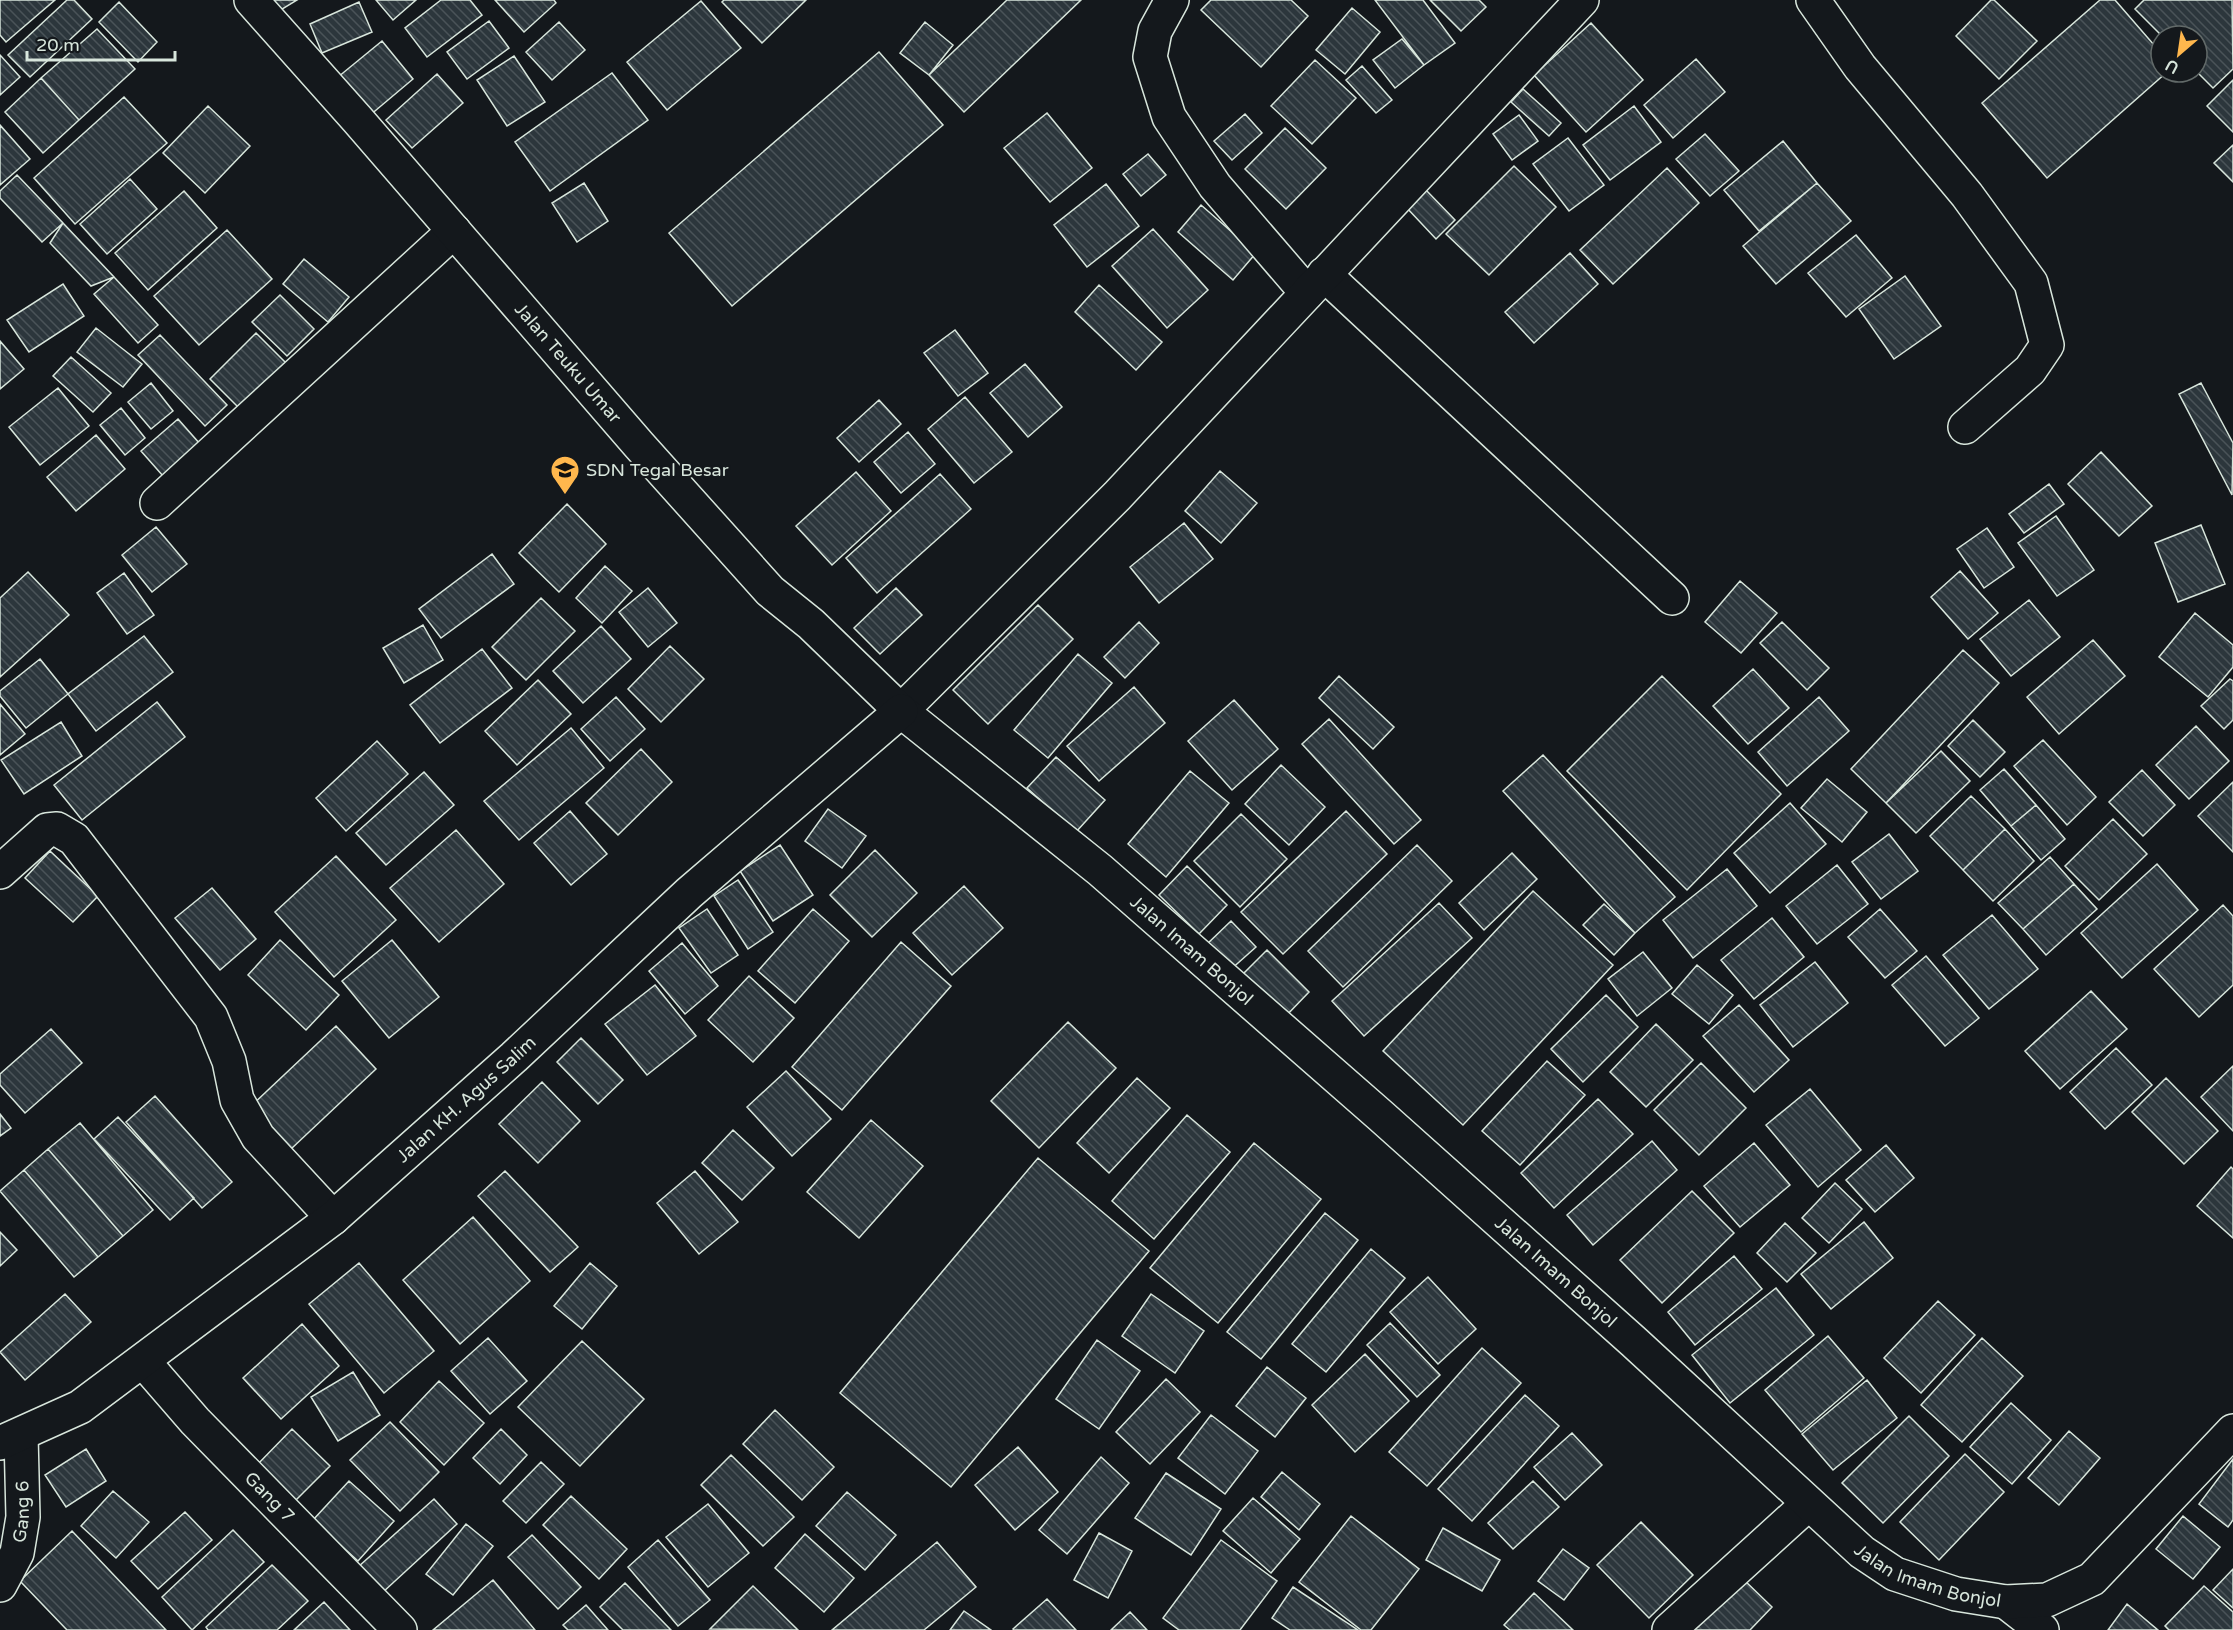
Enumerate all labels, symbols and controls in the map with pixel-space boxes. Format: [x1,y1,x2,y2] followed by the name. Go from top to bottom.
[27,24,176,62] scale bar
[2149,24,2209,84] north arrow
[36,34,80,56] text: 20 m
[2162,55,2182,78] text: U
[510,298,626,428] street label: Jalan Teuku Umar
[549,454,581,496] school or university icon: SDN Tegal Besar
[586,459,729,481] place label: SDN Tegal Besar
[1126,891,1258,1010] street label: Jalan Imam Bonjol
[392,1031,540,1167] street label: Jalan KH. Agus Salim
[1490,1212,1621,1332] street label: Jalan Imam Bonjol
[240,1467,299,1527] street label: Gang 7
[8,1480,34,1544] street label: Gang 6
[1850,1539,2003,1612] street label: Jalan Imam Bonjol

